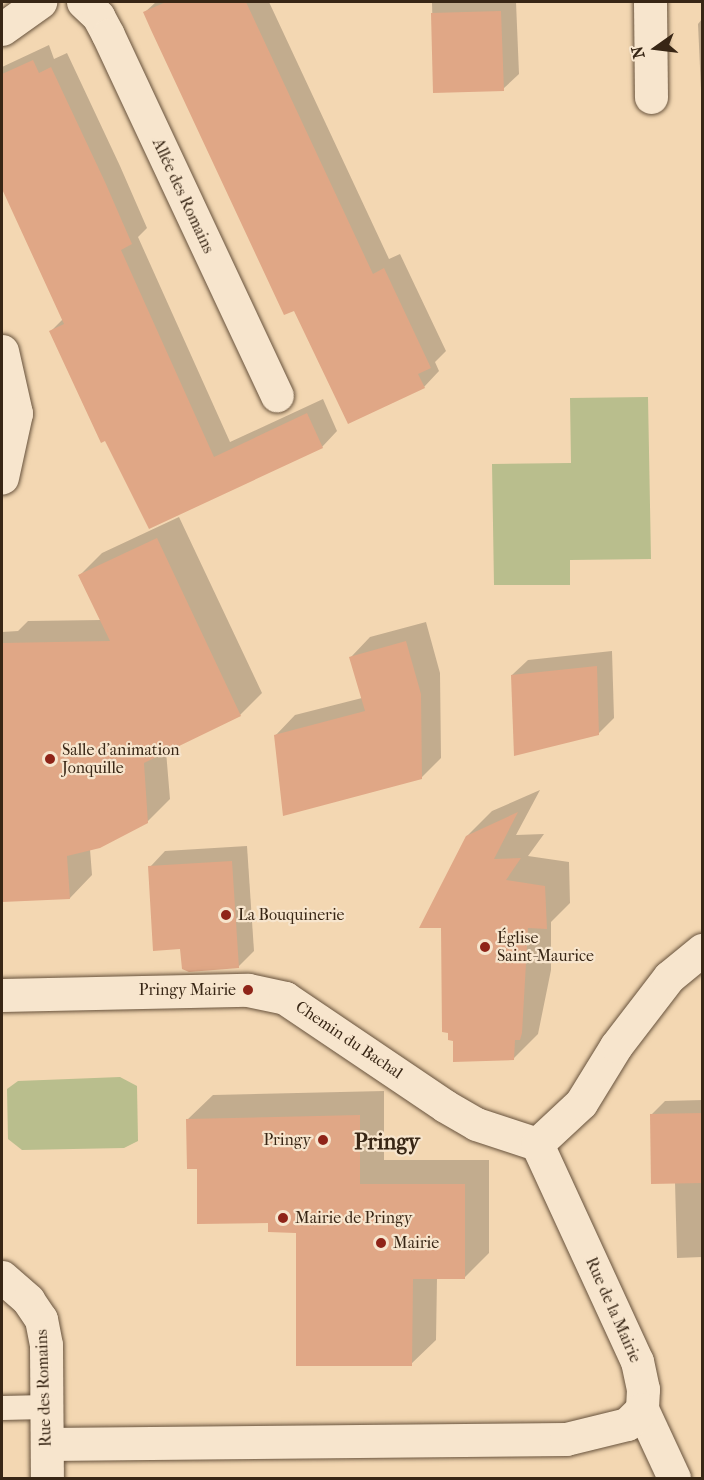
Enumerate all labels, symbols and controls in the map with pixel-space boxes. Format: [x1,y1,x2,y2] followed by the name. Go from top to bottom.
[626,18,686,78] north arrow
[627,44,649,61] text: N
[148,136,218,256] street label: Allée des Romains
[62,740,179,778] place label: Salle d'animation Jonquille
[43,752,57,766] marker: Salle d'animation Jonquille
[238,905,344,925] place label: La Bouquinerie
[219,908,233,922] marker: La Bouquinerie
[497,928,594,966] place label: Église Saint-Maurice
[478,940,492,954] marker: Église Saint-Maurice
[139,980,236,1000] place label: Pringy Mairie
[241,983,255,997] marker: Pringy Mairie
[292,997,406,1083] street label: Chemin du Bachal
[263,1130,311,1150] place label: Pringy
[354,1130,420,1156] district label: Pringy
[316,1133,330,1147] marker: Pringy
[295,1208,412,1228] place label: Mairie de Pringy
[276,1211,290,1225] marker: Mairie de Pringy
[393,1233,439,1253] place label: Mairie
[374,1236,388,1250] marker: Mairie
[581,1254,645,1366] street label: Rue de la Mairie
[32,1329,56,1447] street label: Rue des Romains

